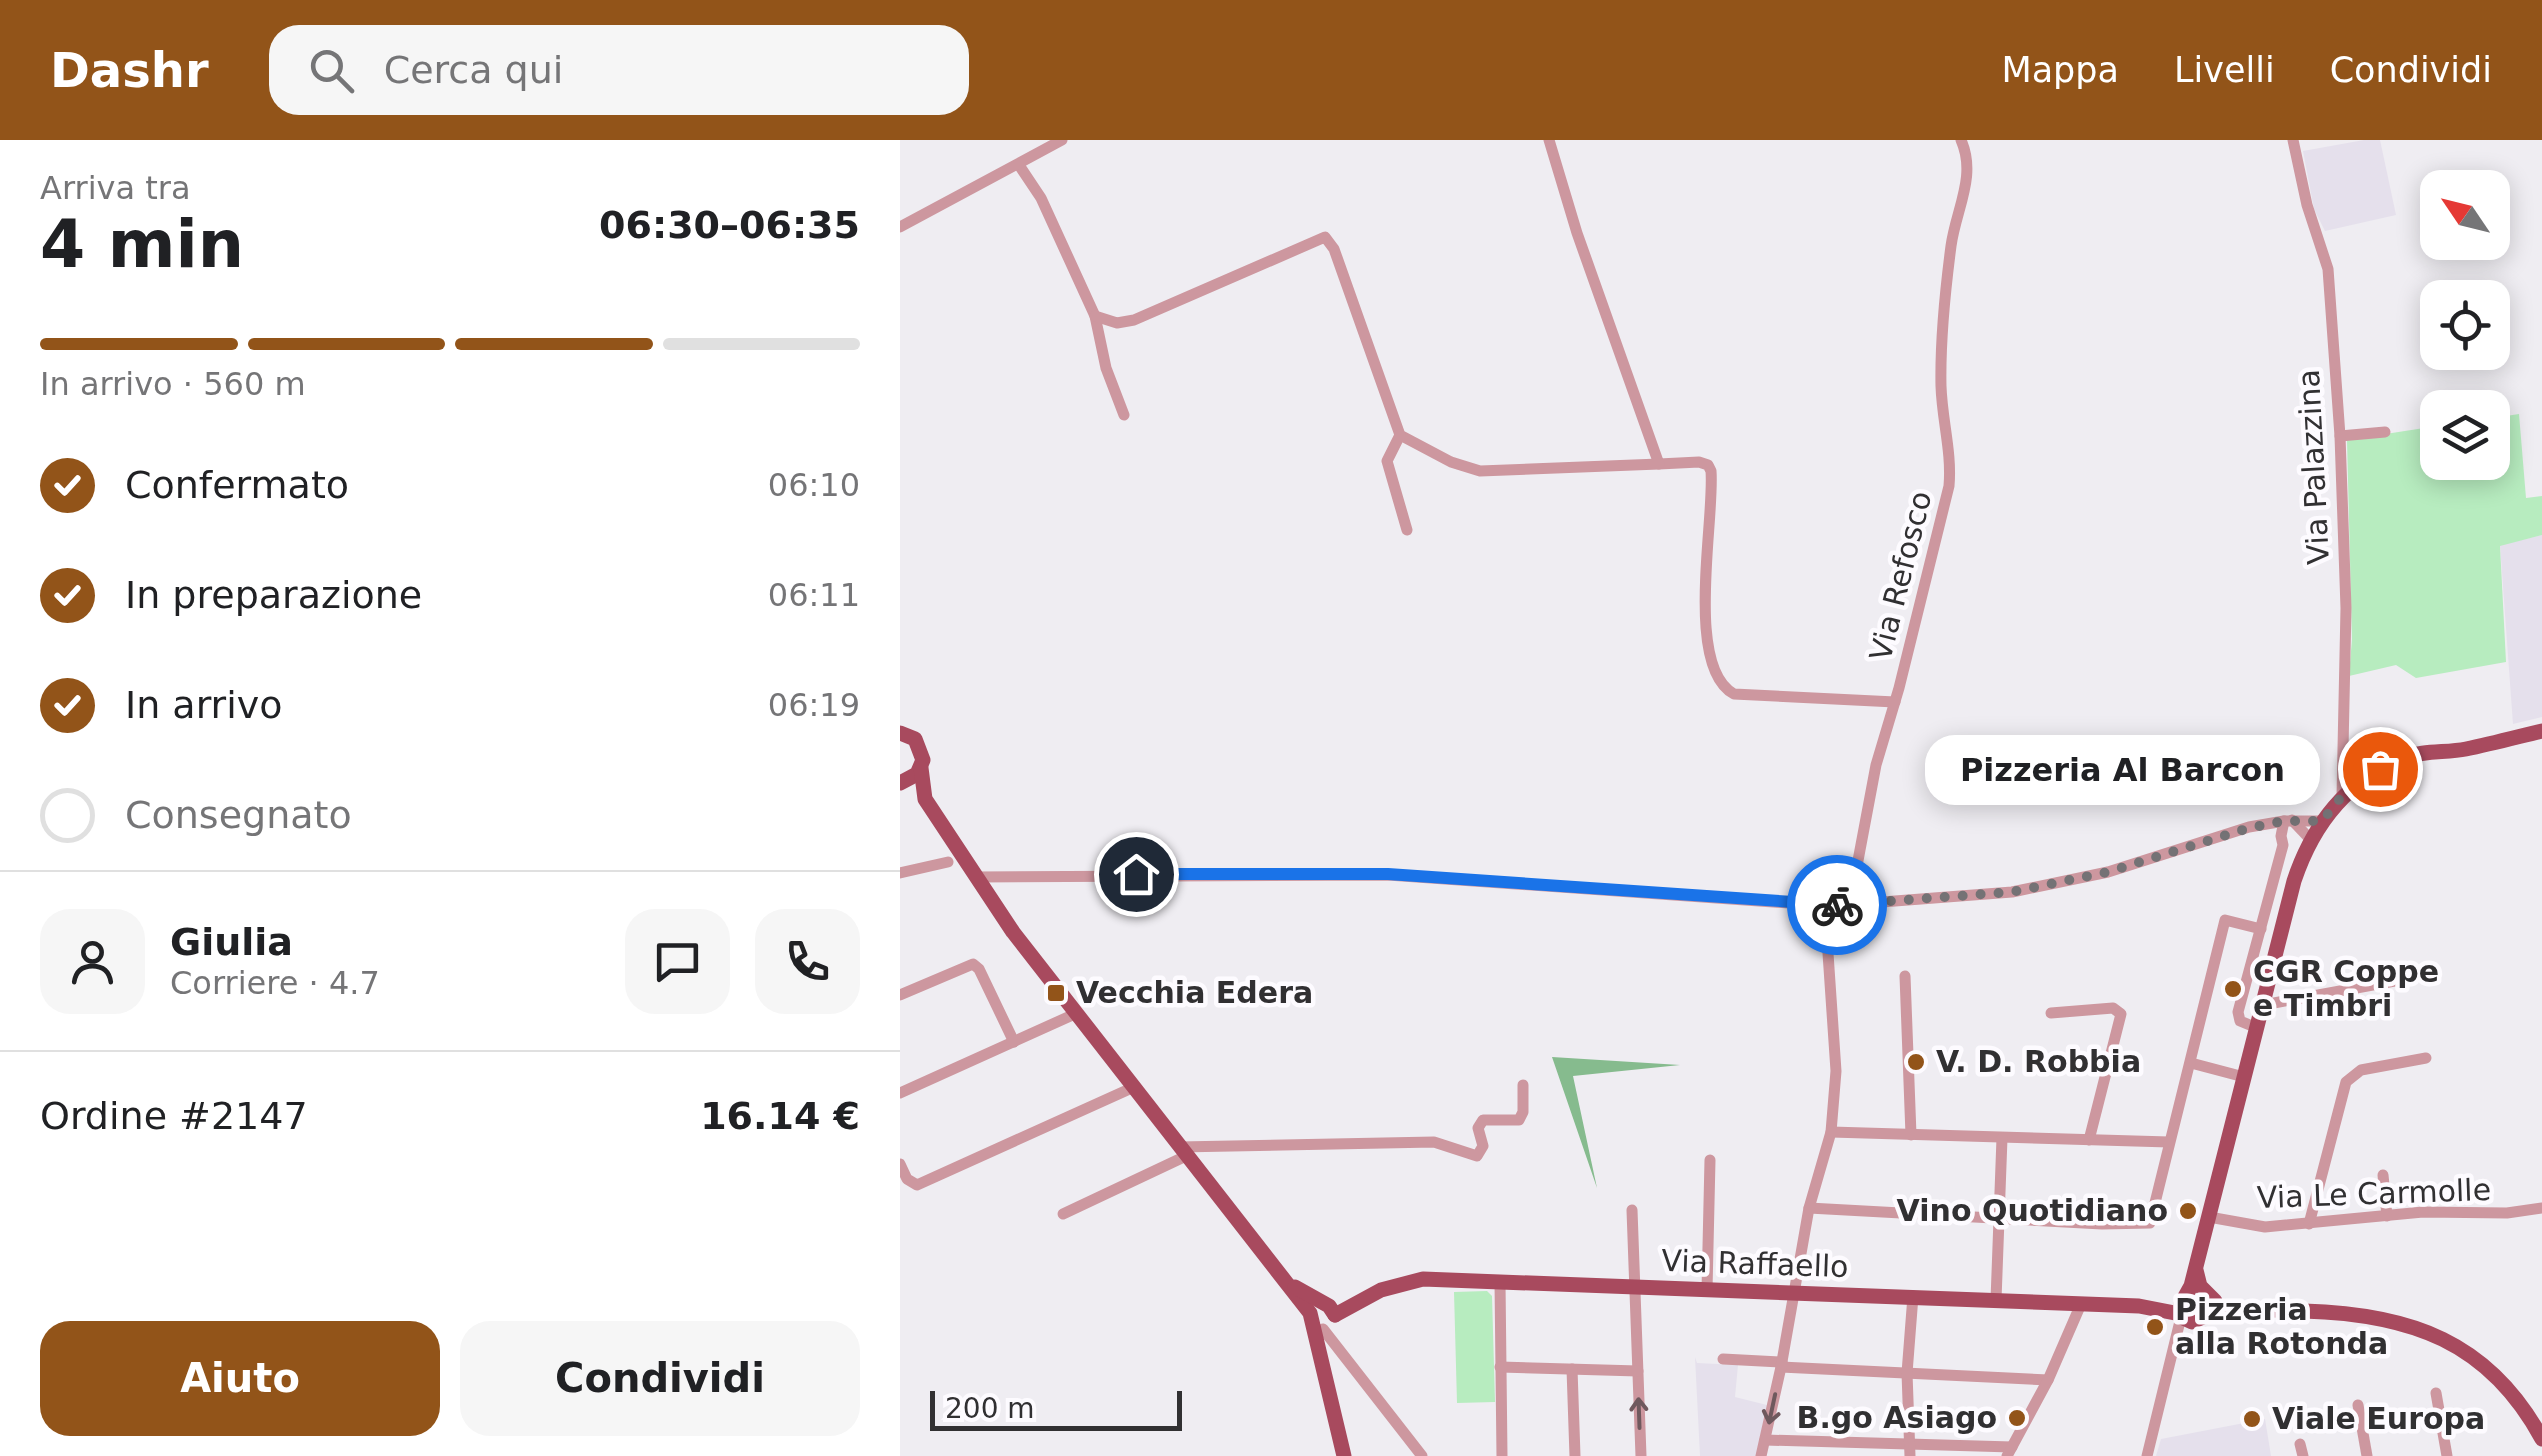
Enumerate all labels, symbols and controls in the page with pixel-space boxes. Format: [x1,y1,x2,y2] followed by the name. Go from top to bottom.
[269,25,969,115] search box
[50,42,209,98] text: Dashr
[304,43,359,98] icon: search
[384,48,563,92] text: Cerca qui
[2001,50,2119,90] text: Mappa
[2174,50,2275,90] text: Livelli
[2330,50,2492,90] text: Condividi
[40,169,191,207] text: Arriva tra
[2420,170,2510,260] north arrow
[2420,170,2510,480] map controls
[599,203,860,247] text: 06:30–06:35
[40,207,244,282] text: 4 min
[2420,280,2510,370] button: locate
[40,365,306,403] text: In arrivo · 560 m
[2291,369,2336,565] street label: Via Palazzina
[2420,390,2510,480] button: layers
[40,458,95,513] icon: check
[125,463,349,507] text: Confermato
[768,466,860,504] text: 06:10
[1863,487,1938,664] street label: Via Refosco
[40,568,95,623] icon: check
[125,573,422,617] text: In preparazione
[768,576,860,614] text: 06:11
[40,678,95,733] icon: check
[125,683,283,727] text: In arrivo
[768,686,860,724] text: 06:19
[2338,727,2423,812] pin
[1925,734,2320,804] callout: Pizzeria Al Barcon
[2353,742,2408,797] icon: bag
[1960,751,2285,789] text: Pizzeria Al Barcon
[125,793,352,837] text: Consegnato
[1094,832,1179,917] pin
[1109,847,1164,902] icon: home
[1787,855,1887,955] courier
[1810,878,1865,933] icon: bike
[40,909,145,1014] button: person
[625,909,730,1014] button: chat
[755,909,860,1014] button: phone
[170,920,293,964] text: Giulia
[2253,954,2439,1023] place label: CGR Coppe e Timbri
[170,964,380,1002] text: Corriere · 4.7
[1076,975,1313,1010] place label: Vecchia Edera
[2222,978,2244,1000] marker: CGR Coppe e Timbri
[1045,982,1067,1004] marker: Vecchia Edera
[1936,1044,2141,1079] place label: V. D. Robbia
[1905,1051,1927,1073] marker: V. D. Robbia
[40,1094,308,1138] text: Ordine #2147
[700,1094,860,1138] text: 16.14 €
[2256,1172,2492,1215] street label: Via Le Carmolle
[1897,1193,2168,1228] place label: Vino Quotidiano
[2177,1200,2199,1222] marker: Vino Quotidiano
[1661,1243,1849,1284] street label: Via Raffaello
[2175,1292,2388,1361] place label: Pizzeria alla Rotonda
[2144,1316,2166,1338] marker: Pizzeria alla Rotonda
[40,1321,440,1436] button: Aiuto
[460,1321,860,1436] button: Condividi
[930,1386,1182,1430] scale bar
[945,1392,1035,1425] text: 200 m
[1762,1393,1780,1425] one-way arrow
[1630,1398,1649,1430] one-way arrow
[1797,1400,1997,1435] place label: B.go Asiago
[2272,1401,2485,1436] place label: Viale Europa
[2006,1407,2028,1429] marker: B.go Asiago
[2241,1408,2263,1430] marker: Viale Europa

